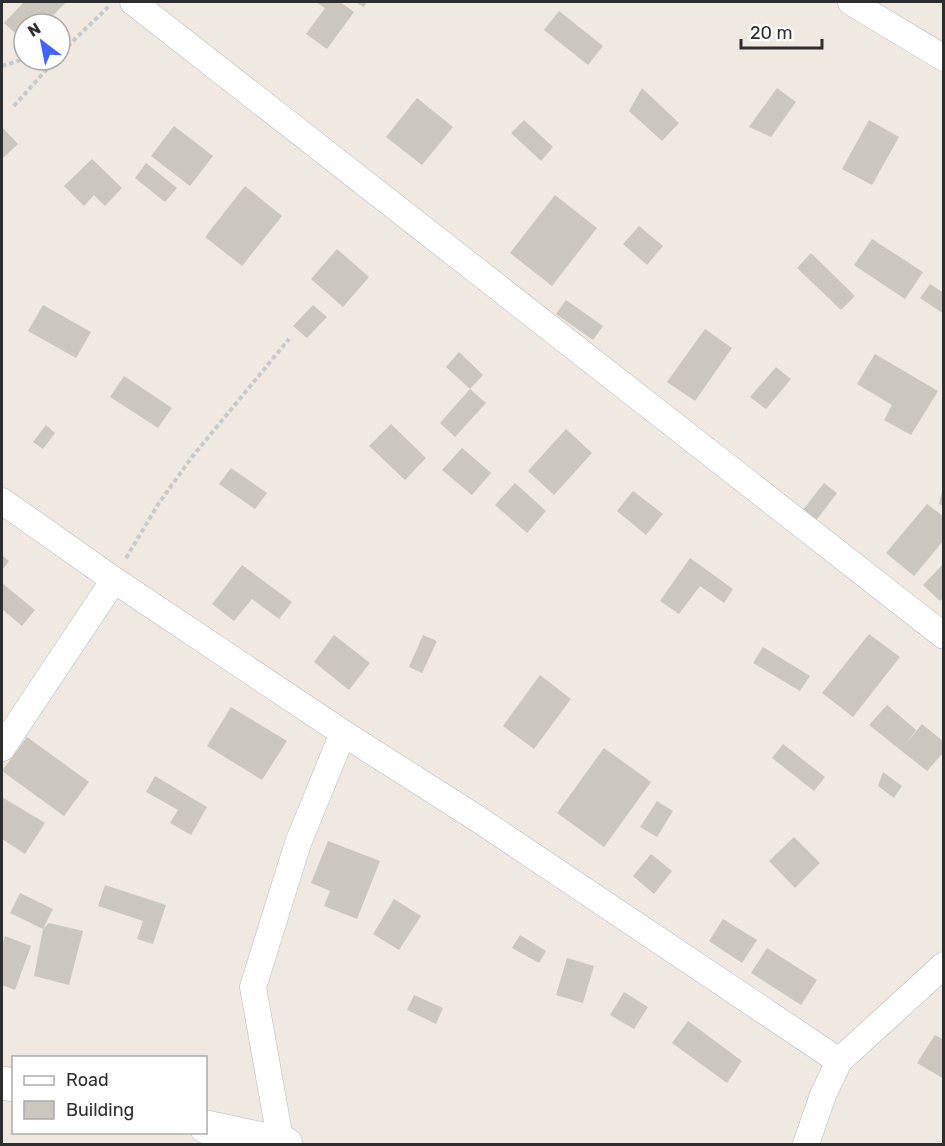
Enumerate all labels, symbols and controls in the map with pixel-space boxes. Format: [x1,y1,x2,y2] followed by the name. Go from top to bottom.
[12,12,72,72] north arrow
[741,12,822,50] scale bar
[24,19,44,41] text: N
[750,22,792,44] text: 20 m
[12,1056,207,1134] legend
[66,1069,109,1091] text: Road
[66,1099,134,1121] text: Building

